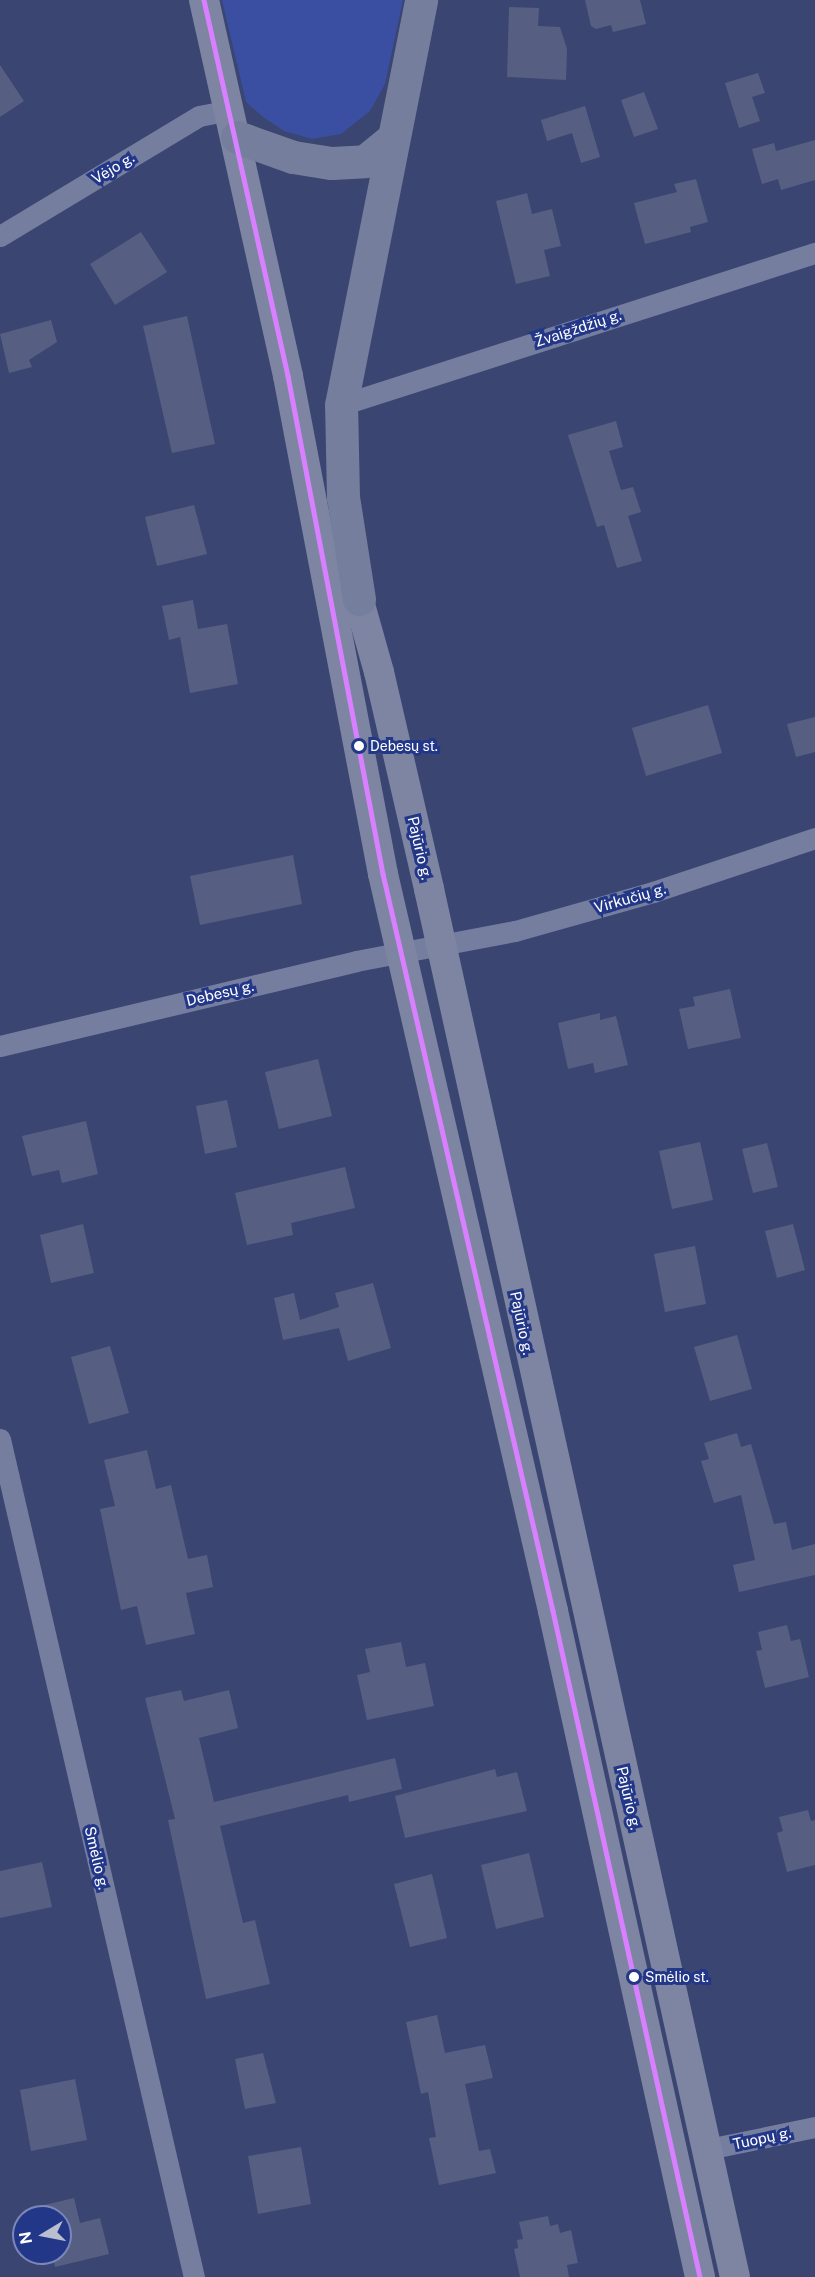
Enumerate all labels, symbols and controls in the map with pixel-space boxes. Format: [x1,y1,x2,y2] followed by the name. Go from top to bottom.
[88,148,138,188] street label: Vėjo g.
[532,306,624,350] street label: Žvaigždžių g.
[370,738,438,754] place label: Debesų st.
[353,740,365,752] marker: Debesų st.
[404,814,436,882] street label: Pajūrio g.
[592,879,668,917] street label: Virkučių g.
[184,976,256,1010] street label: Debesų g.
[506,1289,538,1357] street label: Pajūrio g.
[613,1764,645,1832] street label: Pajūrio g.
[81,1825,113,1891] street label: Smėlio g.
[645,1969,709,1985] place label: Smėlio st.
[628,1971,640,1983] marker: Smėlio st.
[731,2123,793,2153] street label: Tuopų g.
[12,2205,72,2265] north arrow
[15,2230,36,2246] text: N

